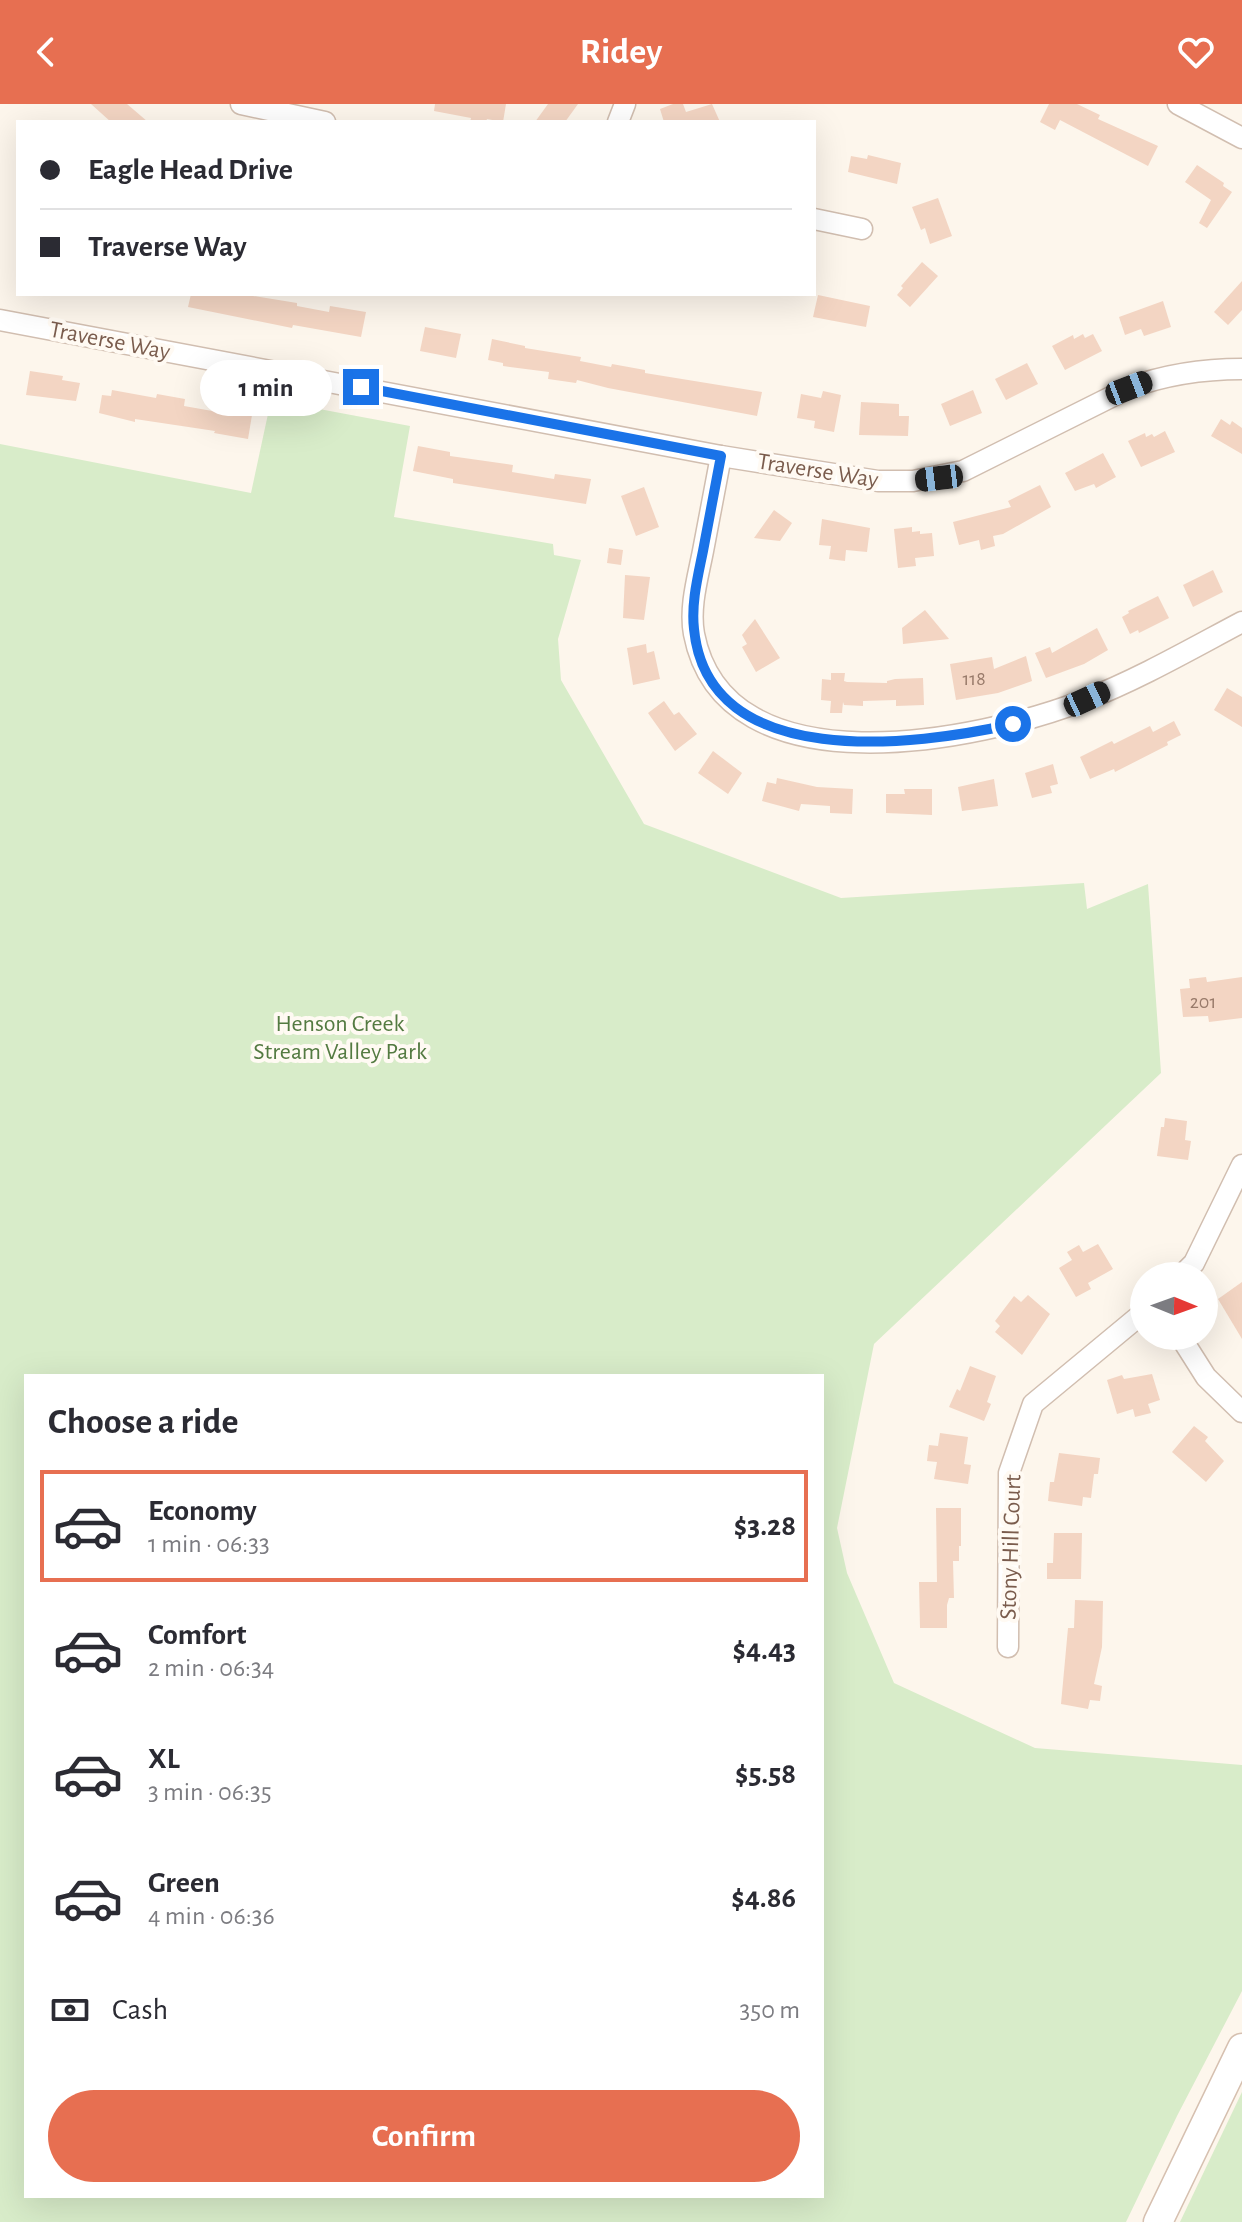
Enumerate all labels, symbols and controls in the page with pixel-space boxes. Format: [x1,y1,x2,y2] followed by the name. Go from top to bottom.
[24,30,68,74] icon: back
[1174,30,1218,74] icon: heart
[580,34,662,70] text: Ridey
[88,155,293,185] text: Eagle Head Drive
[88,232,247,262] text: Traverse Way
[48,318,172,364] street label: Traverse Way
[201,359,333,415] callout: 1 min
[1102,368,1156,408] car
[343,369,379,405] route end
[239,375,293,401] text: 1 min
[756,450,880,492] street label: Traverse Way
[914,463,964,493] car
[962,669,986,689] house number: 118
[1060,678,1114,720] car
[995,706,1031,742] route start
[1190,992,1216,1012] house number: 201
[253,1012,427,1064] park label: Henson Creek Stream Valley Park
[1130,1262,1218,1350] north arrow
[1130,1262,1218,1350] map controls
[48,1404,238,1440] text: Choose a ride
[996,1474,1026,1620] street label: Stony Hill Court
[52,1490,124,1562] icon: car
[148,1496,257,1526] text: Economy
[734,1511,796,1541] text: $3.28
[148,1531,270,1557] text: 1 min · 06:33
[52,1614,124,1686] icon: car
[148,1620,247,1650] text: Comfort
[733,1635,796,1665] text: $4.43
[148,1655,274,1681] text: 2 min · 06:34
[52,1738,124,1810] icon: car
[148,1744,180,1774] text: XL
[735,1759,796,1789] text: $5.58
[148,1779,272,1805] text: 3 min · 06:35
[52,1862,124,1934] icon: car
[148,1868,220,1898] text: Green
[731,1883,796,1913] text: $4.86
[148,1903,275,1929] text: 4 min · 06:36
[48,1988,92,2032] icon: cash
[112,1995,168,2025] text: Cash
[740,1997,800,2023] text: 350 m
[48,2090,800,2182] button: Confirm

